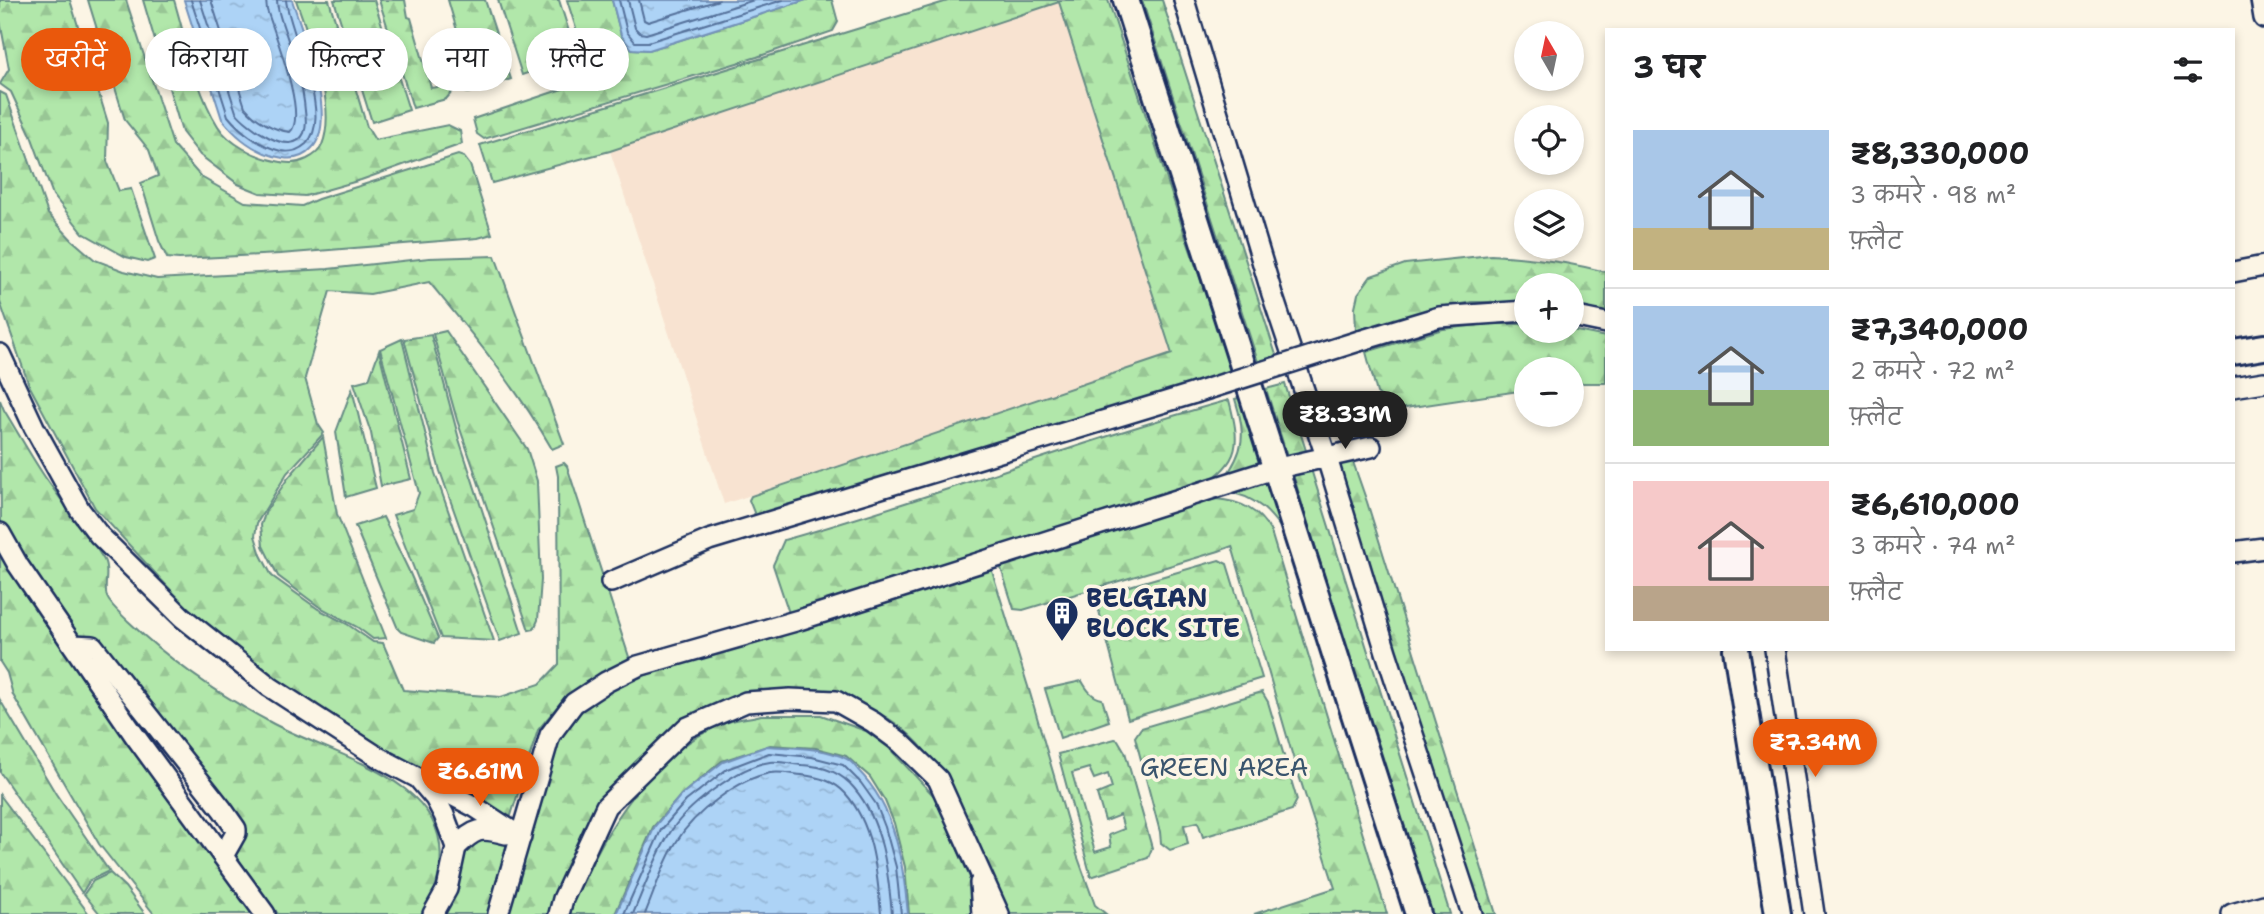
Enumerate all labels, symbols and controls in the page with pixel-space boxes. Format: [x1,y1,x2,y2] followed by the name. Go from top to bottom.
[1514,21,1584,91] north arrow
[1514,21,1584,427] map controls
[21,28,131,91] chip: खरीदें
[145,28,272,91] chip: किराया
[286,28,408,91] chip: फ़िल्टर
[422,28,512,91] chip: नया
[526,28,629,91] chip: फ़्लैट
[1633,47,1704,88] text: 3 घर
[2169,51,2207,89] icon: filters
[1514,105,1584,175] button: locate
[1850,133,2029,174] text: ₹8,330,000
[1689,158,1773,242] icon: home
[1850,180,2016,210] text: 3 कमरे · 98 m²
[1514,189,1584,259] button: layers
[1850,226,1902,256] text: फ़्लैट
[1514,273,1584,343] button: +
[1850,309,2028,350] text: ₹7,340,000
[1689,334,1773,418] icon: home
[1850,356,2015,386] text: 2 कमरे · 72 m²
[1514,357,1584,427] button: −
[1288,392,1402,451] pin: ₹8.33M
[1298,399,1392,429] text: ₹8.33M
[1850,402,1902,432] text: फ़्लैट
[1850,484,2020,525] text: ₹6,610,000
[1689,509,1773,593] icon: home
[1850,531,2016,561] text: 3 कमरे · 74 m²
[1850,577,1902,607] text: फ़्लैट
[1086,580,1240,645] place label: BELGIAN BLOCK SITE
[1043,594,1081,643] building icon: BELGIAN BLOCK SITE
[1758,720,1872,779] pin: ₹7.34M
[1769,727,1861,757] text: ₹7.34M
[423,748,537,808] pin: ₹6.61M
[1140,749,1308,784] park label: GREEN AREA
[437,756,523,786] text: ₹6.61M

